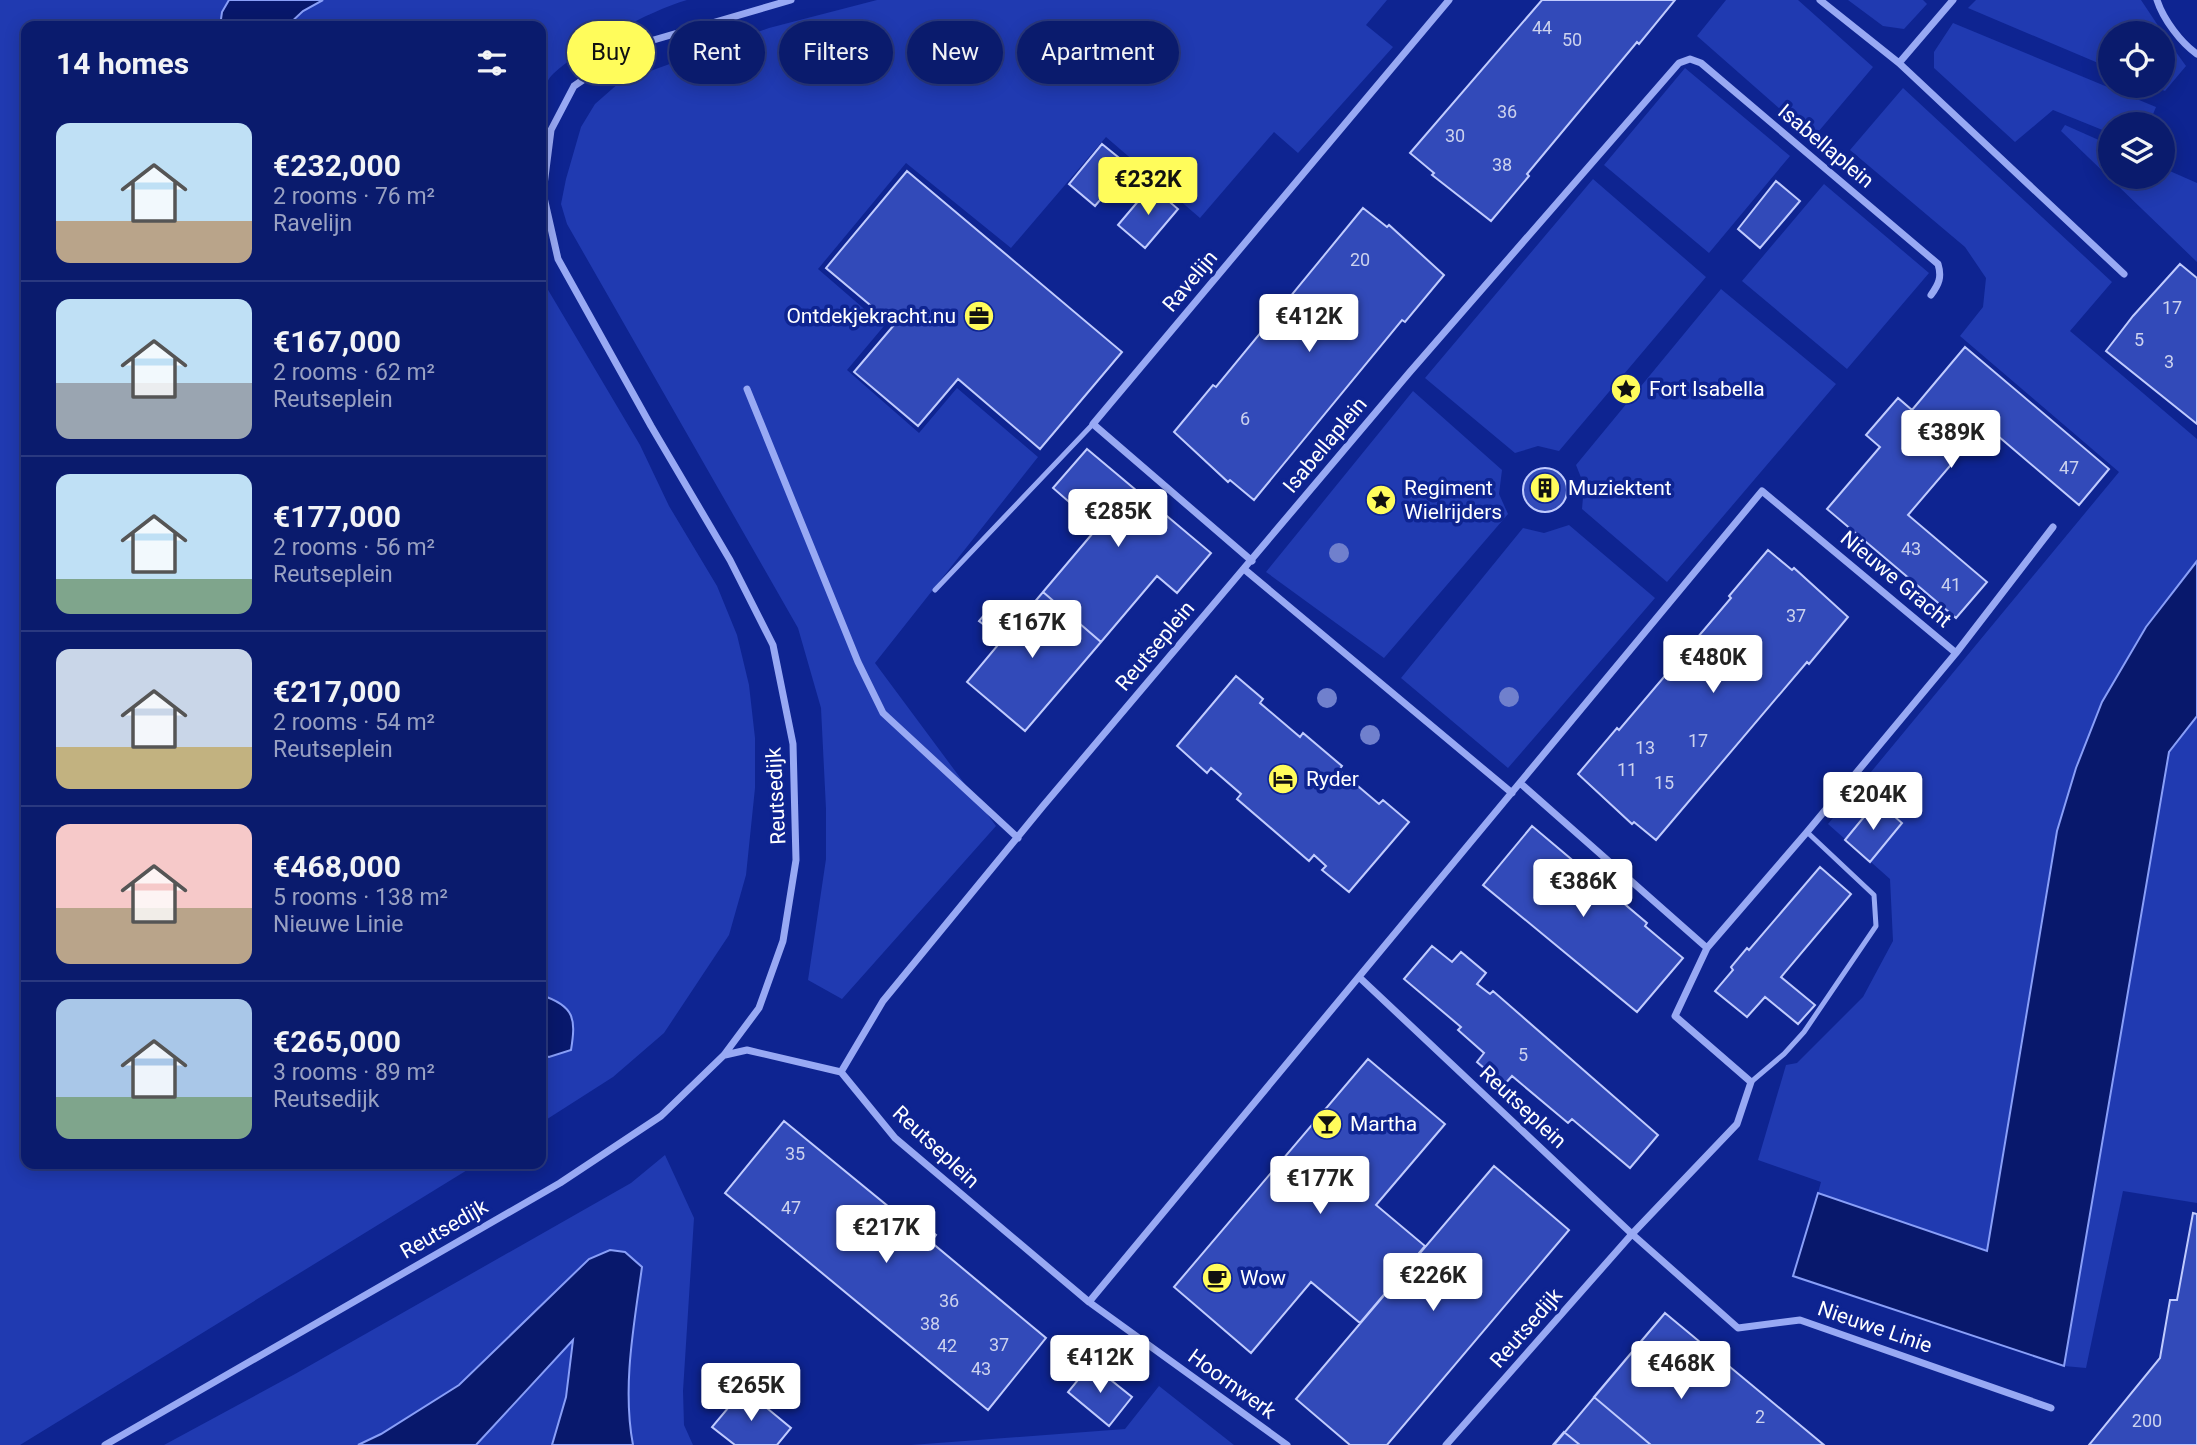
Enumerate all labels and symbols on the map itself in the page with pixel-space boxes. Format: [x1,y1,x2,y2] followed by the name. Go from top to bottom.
[1532,17,1552,38] house number: 44
[1562,29,1582,50] house number: 50
[1773,99,1879,193] street label: Isabellaplein
[1497,101,1517,122] house number: 36
[1445,125,1465,146] house number: 30
[1492,154,1512,175] house number: 38
[1099,158,1197,217] pin: €232K
[1158,246,1222,316] street label: Ravelijn
[1350,249,1370,270] house number: 20
[1260,294,1358,354] pin: €412K
[2162,297,2182,318] house number: 17
[962,299,996,333] office icon: Ontdekjekracht.nu
[786,304,956,328] place label: Ontdekjekracht.nu
[2134,329,2144,350] house number: 5
[2164,351,2174,372] house number: 3
[1609,372,1643,406] place icon: Fort Isabella
[1649,377,1765,401] place label: Fort Isabella
[1278,392,1372,498] street label: Isabellaplein
[1240,408,1250,429] house number: 6
[1902,410,2000,470] pin: €389K
[2059,457,2079,478] house number: 47
[1528,471,1562,505] building icon: Muziektent
[1404,476,1502,524] place label: Regiment Wielrijders
[1568,476,1672,500] place label: Muziektent
[1364,483,1398,517] place icon: Regiment Wielrijders
[1069,490,1167,549] pin: €285K
[1836,526,1956,632] street label: Nieuwe Gracht
[1901,538,1921,559] house number: 43
[1941,574,1961,595] house number: 41
[1111,596,1199,696] street label: Reutseplein
[983,600,1081,660] pin: €167K
[1786,605,1806,626] house number: 37
[1664,636,1762,695] pin: €480K
[1688,730,1708,751] house number: 17
[1635,737,1655,758] house number: 13
[761,747,791,845] street label: Reutsedijk
[1617,759,1637,780] house number: 11
[1266,762,1300,796] hotel icon: Ryder
[1306,767,1359,791] place label: Ryder
[1654,772,1674,793] house number: 15
[1824,772,1922,832] pin: €204K
[1534,860,1632,919] pin: €386K
[1518,1044,1528,1065] house number: 5
[1475,1061,1571,1153] street label: Reutseplein
[888,1101,984,1193] street label: Reutseplein
[1310,1107,1344,1141] bar icon: Martha
[1350,1112,1417,1136] place label: Martha
[785,1143,805,1164] house number: 35
[1271,1156,1369,1216] pin: €177K
[396,1194,492,1264] street label: Reutsedijk
[781,1197,801,1218] house number: 47
[837,1206,935,1265] pin: €217K
[1384,1254,1482,1313] pin: €226K
[1200,1261,1234,1295] cafe icon: Wow
[1240,1266,1286,1290] place label: Wow
[1485,1283,1567,1373] street label: Reutsedijk
[939,1290,959,1311] house number: 36
[1815,1296,1935,1358] street label: Nieuwe Linie
[920,1313,940,1334] house number: 38
[989,1334,1009,1355] house number: 37
[937,1335,957,1356] house number: 42
[1051,1336,1149,1395] pin: €412K
[1632,1342,1730,1401] pin: €468K
[1184,1344,1281,1424] street label: Hoornwerk
[971,1358,991,1379] house number: 43
[702,1364,800,1423] pin: €265K
[1755,1406,1765,1427] house number: 2
[2132,1410,2162,1431] house number: 200

